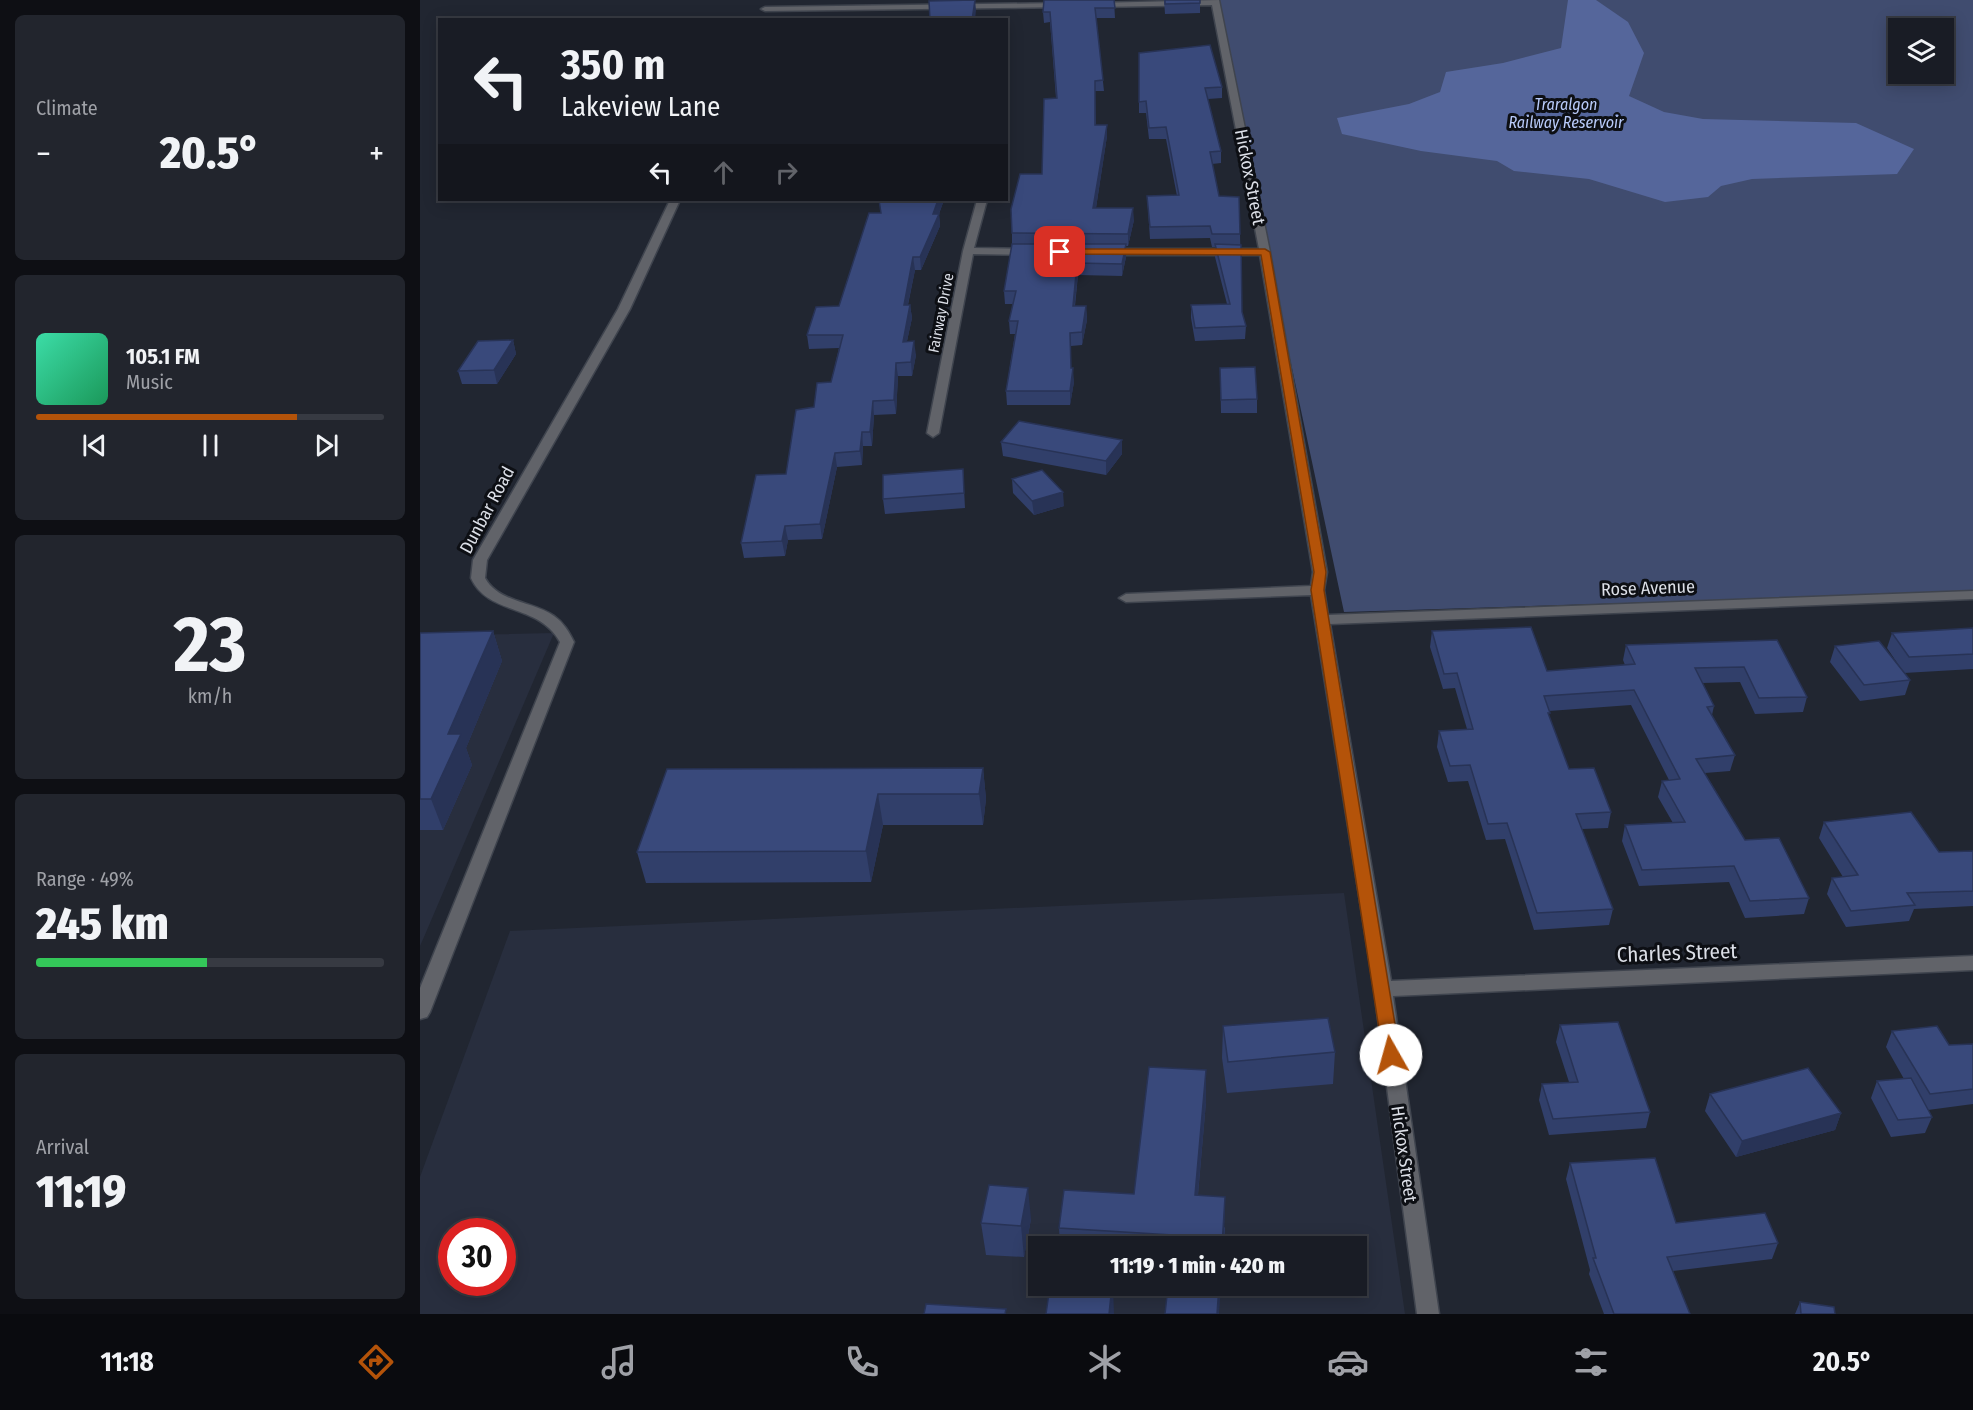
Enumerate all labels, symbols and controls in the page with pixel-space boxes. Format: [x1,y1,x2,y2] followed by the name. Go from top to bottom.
[1888,18,1954,84] map controls
[1888,18,1954,84] button: layers
[561,40,665,90] text: 350 m
[462,42,540,120] icon: left
[561,91,720,123] text: Lakeview Lane
[1508,95,1624,132] water label: Traralgon Railway Reservoir
[36,96,98,120] text: Climate
[160,126,260,180] text: 20.5°
[1230,127,1270,227] street label: Hickox Street
[36,134,51,174] text: −
[369,134,384,174] text: +
[644,156,677,189] icon: left
[707,156,740,189] icon: ahead
[770,156,803,189] icon: right
[1034,226,1085,277] pin
[1043,235,1076,268] icon: arrive
[924,272,958,354] street label: Fairway Drive
[126,343,200,370] text: 105.1 FM
[126,370,173,394] text: Music
[78,429,111,462] icon: previous
[194,429,227,462] icon: pause
[310,429,343,462] icon: next
[455,463,519,557] street label: Dunbar Road
[1601,575,1695,601] street label: Rose Avenue
[173,598,247,692] text: 23
[188,684,232,708] text: km/h
[36,867,134,891] text: Range · 49%
[36,897,169,951] text: 245 km
[1616,938,1738,968] street label: Charles Street
[1359,1023,1423,1087] position arrow
[1386,1104,1422,1204] street label: Hickox Street
[36,1135,89,1159] text: Arrival
[36,1165,126,1219] text: 11:19
[438,1218,516,1296] speed limit sign: 30
[1110,1252,1285,1279] text: 11:19 · 1 min · 420 m
[355,1341,397,1383] icon: directions
[598,1341,640,1383] icon: music
[841,1341,883,1383] icon: phone
[1084,1341,1126,1383] icon: climate
[1327,1341,1369,1383] icon: car
[1570,1341,1612,1383] icon: filters
[101,1346,154,1378] text: 11:18
[1813,1346,1872,1378] text: 20.5°

